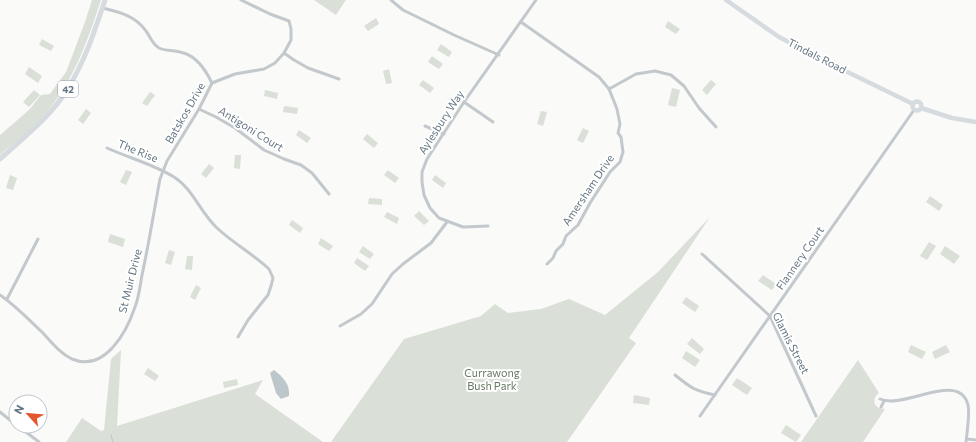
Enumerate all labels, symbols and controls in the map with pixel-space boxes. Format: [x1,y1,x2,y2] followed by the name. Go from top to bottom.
[786,35,849,76] street label: Tindals Road
[162,80,207,146] street label: Batskos Drive
[58,81,78,97] road number: 42
[415,87,466,156] street label: Aylesbury Way
[216,103,287,154] street label: Antigoni Court
[116,137,160,165] street label: The Rise
[559,152,616,228] street label: Amersham Drive
[773,223,827,292] street label: Flannery Court
[115,247,144,314] street label: St Muir Drive
[770,310,813,376] street label: Glamis Street
[464,366,520,392] park label: Currawong Bush Park
[8,394,48,434] north arrow
[11,403,26,416] text: N

